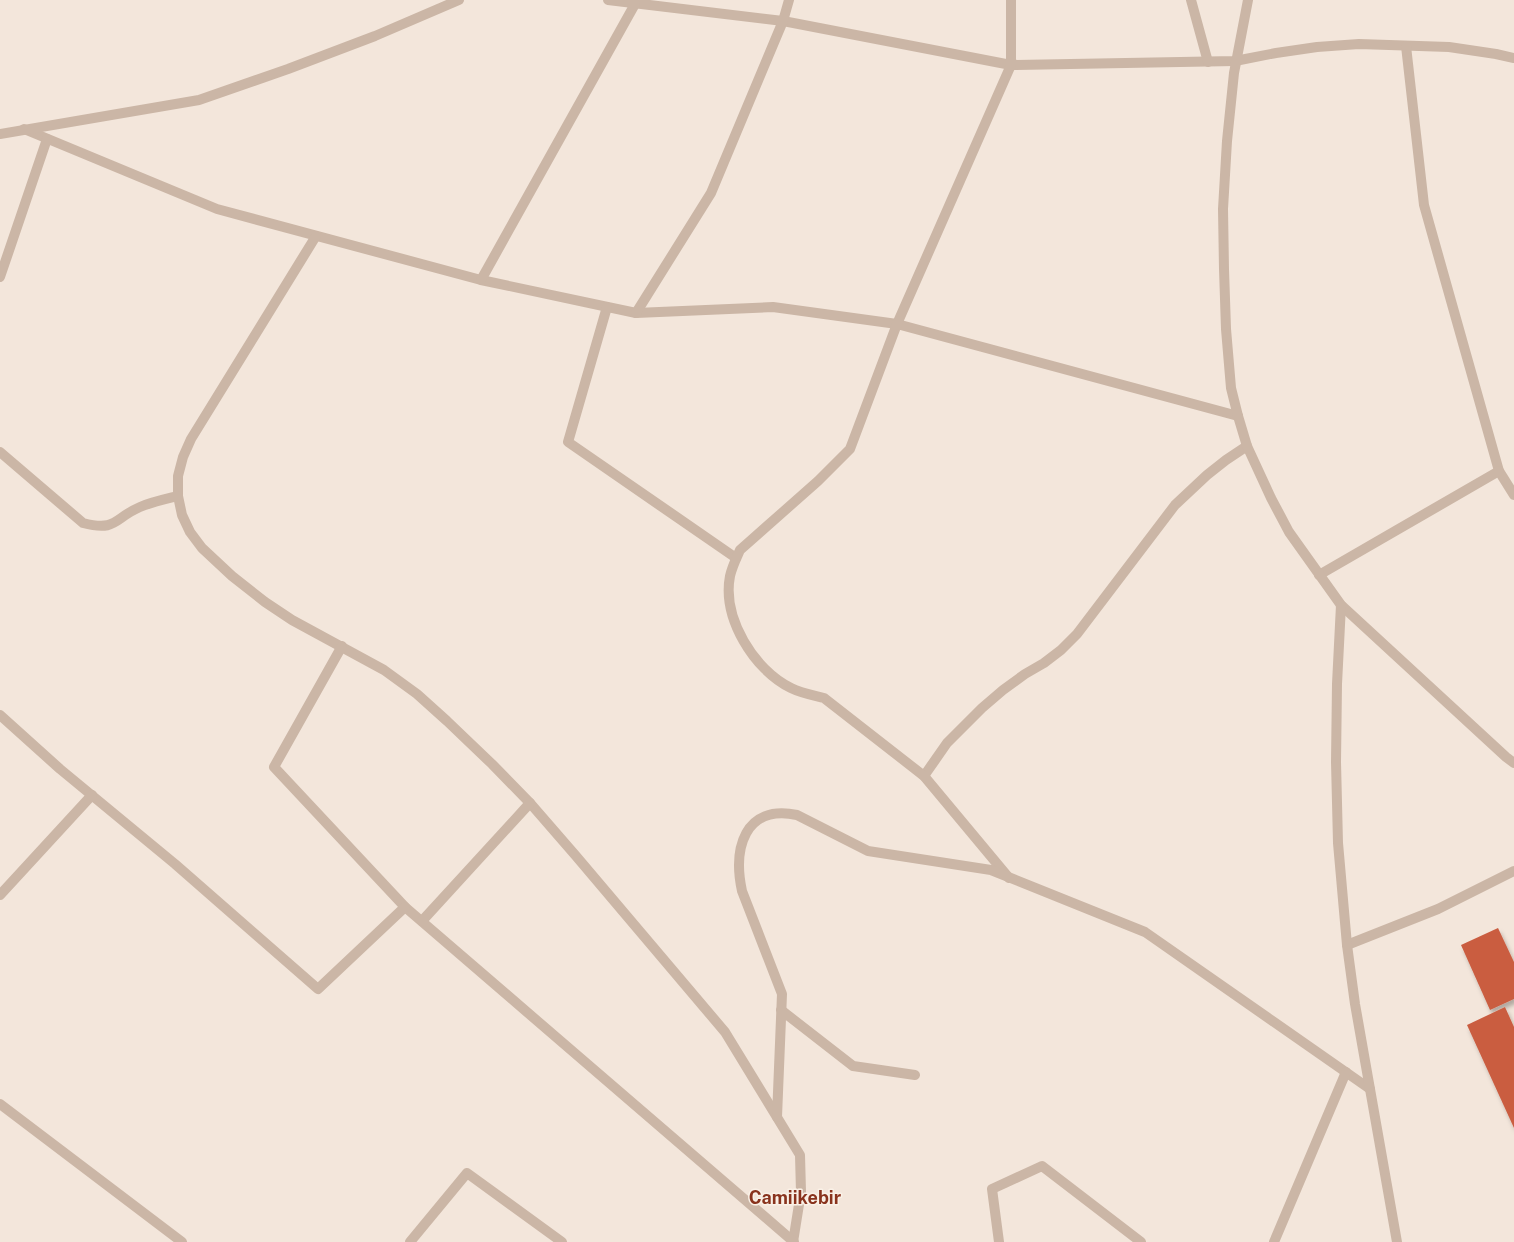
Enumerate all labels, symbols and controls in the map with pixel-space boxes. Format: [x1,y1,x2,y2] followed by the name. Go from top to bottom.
[749,1187,842,1208] district label: Camiikebir

